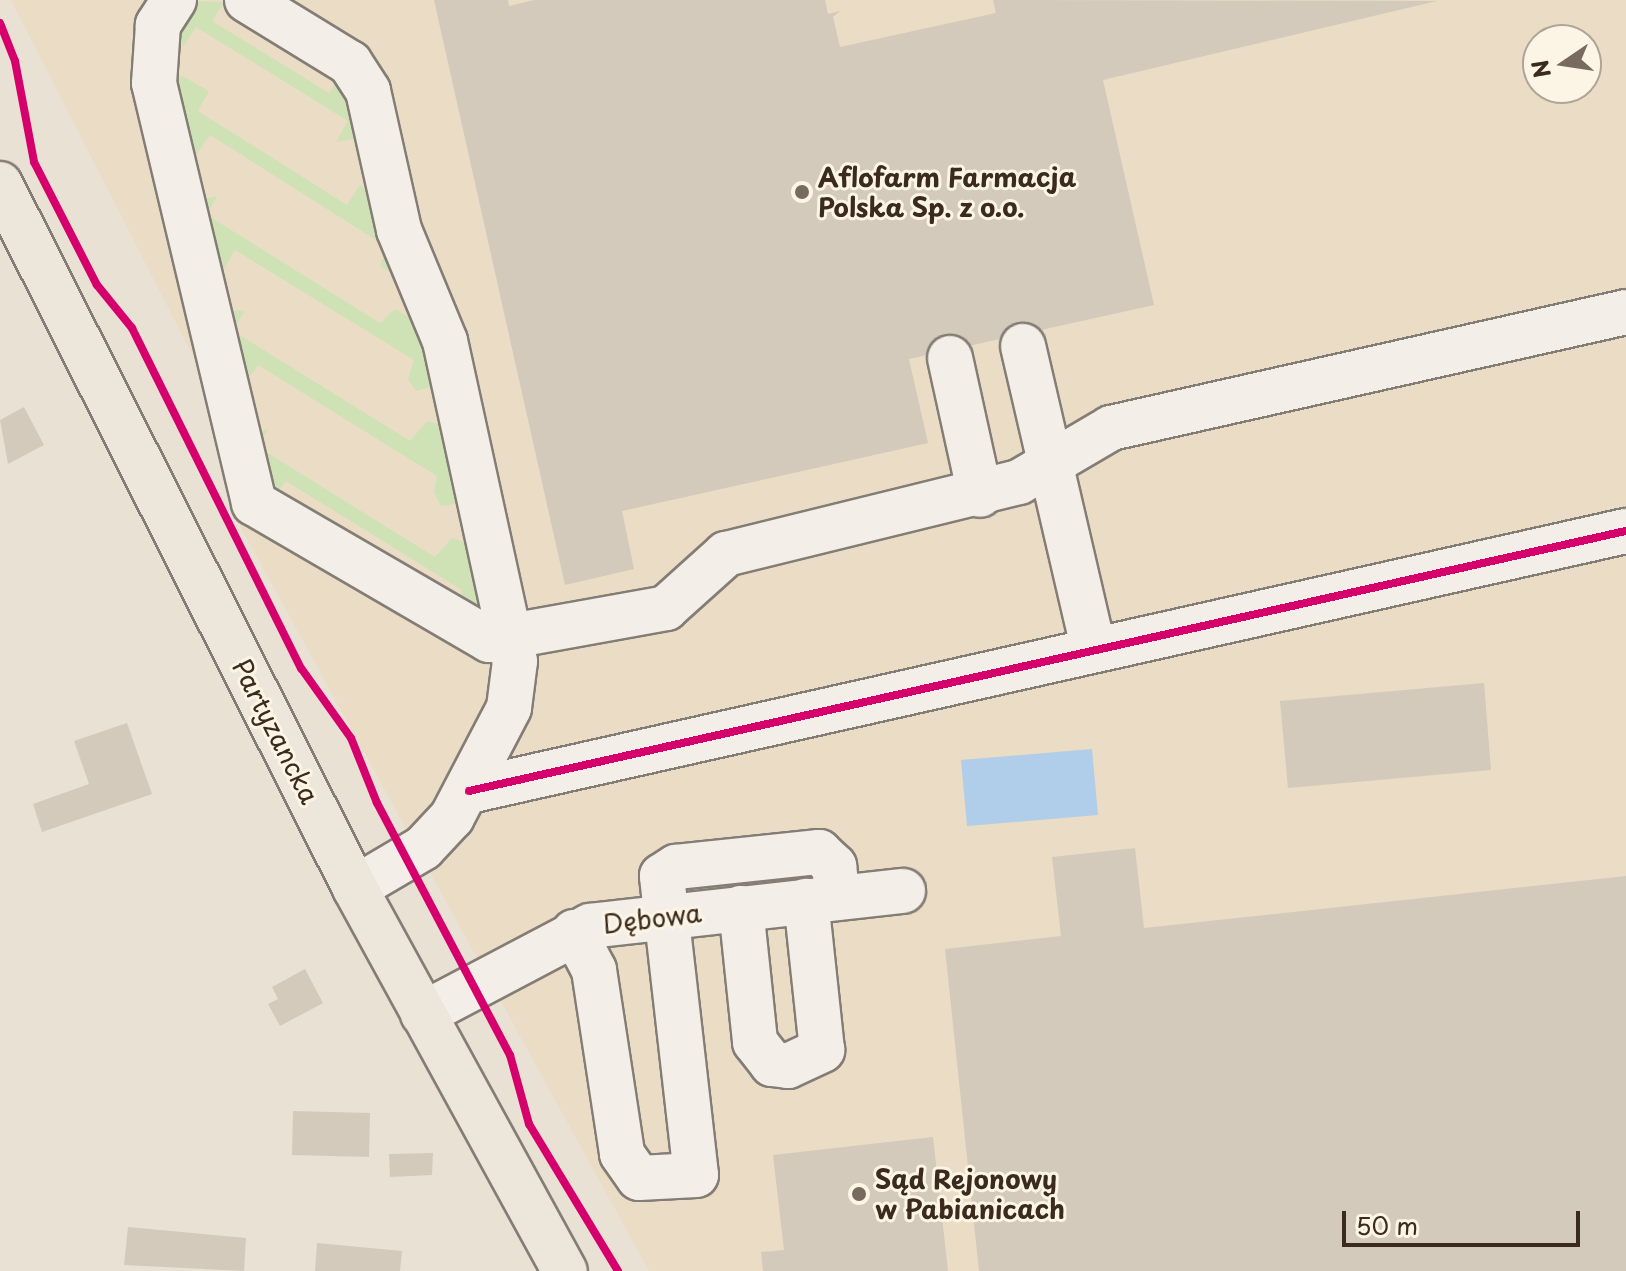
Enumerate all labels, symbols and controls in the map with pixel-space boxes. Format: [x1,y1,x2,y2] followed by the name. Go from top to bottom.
[1522,24,1602,104] north arrow
[1522,57,1558,81] text: N
[818,161,1077,222] place label: Aflofarm Farmacja Polska Sp. z o.o.
[793,183,811,201] marker: Aflofarm Farmacja Polska Sp. z o.o.
[226,653,326,809] street label: Partyzancka
[601,896,703,940] street label: Dębowa
[875,1163,1066,1224] place label: Sąd Rejonowy w Pabianicach
[850,1185,868,1203] marker: Sąd Rejonowy w Pabianicach
[1346,1195,1584,1245] scale bar
[1356,1207,1418,1243] text: 50 m

